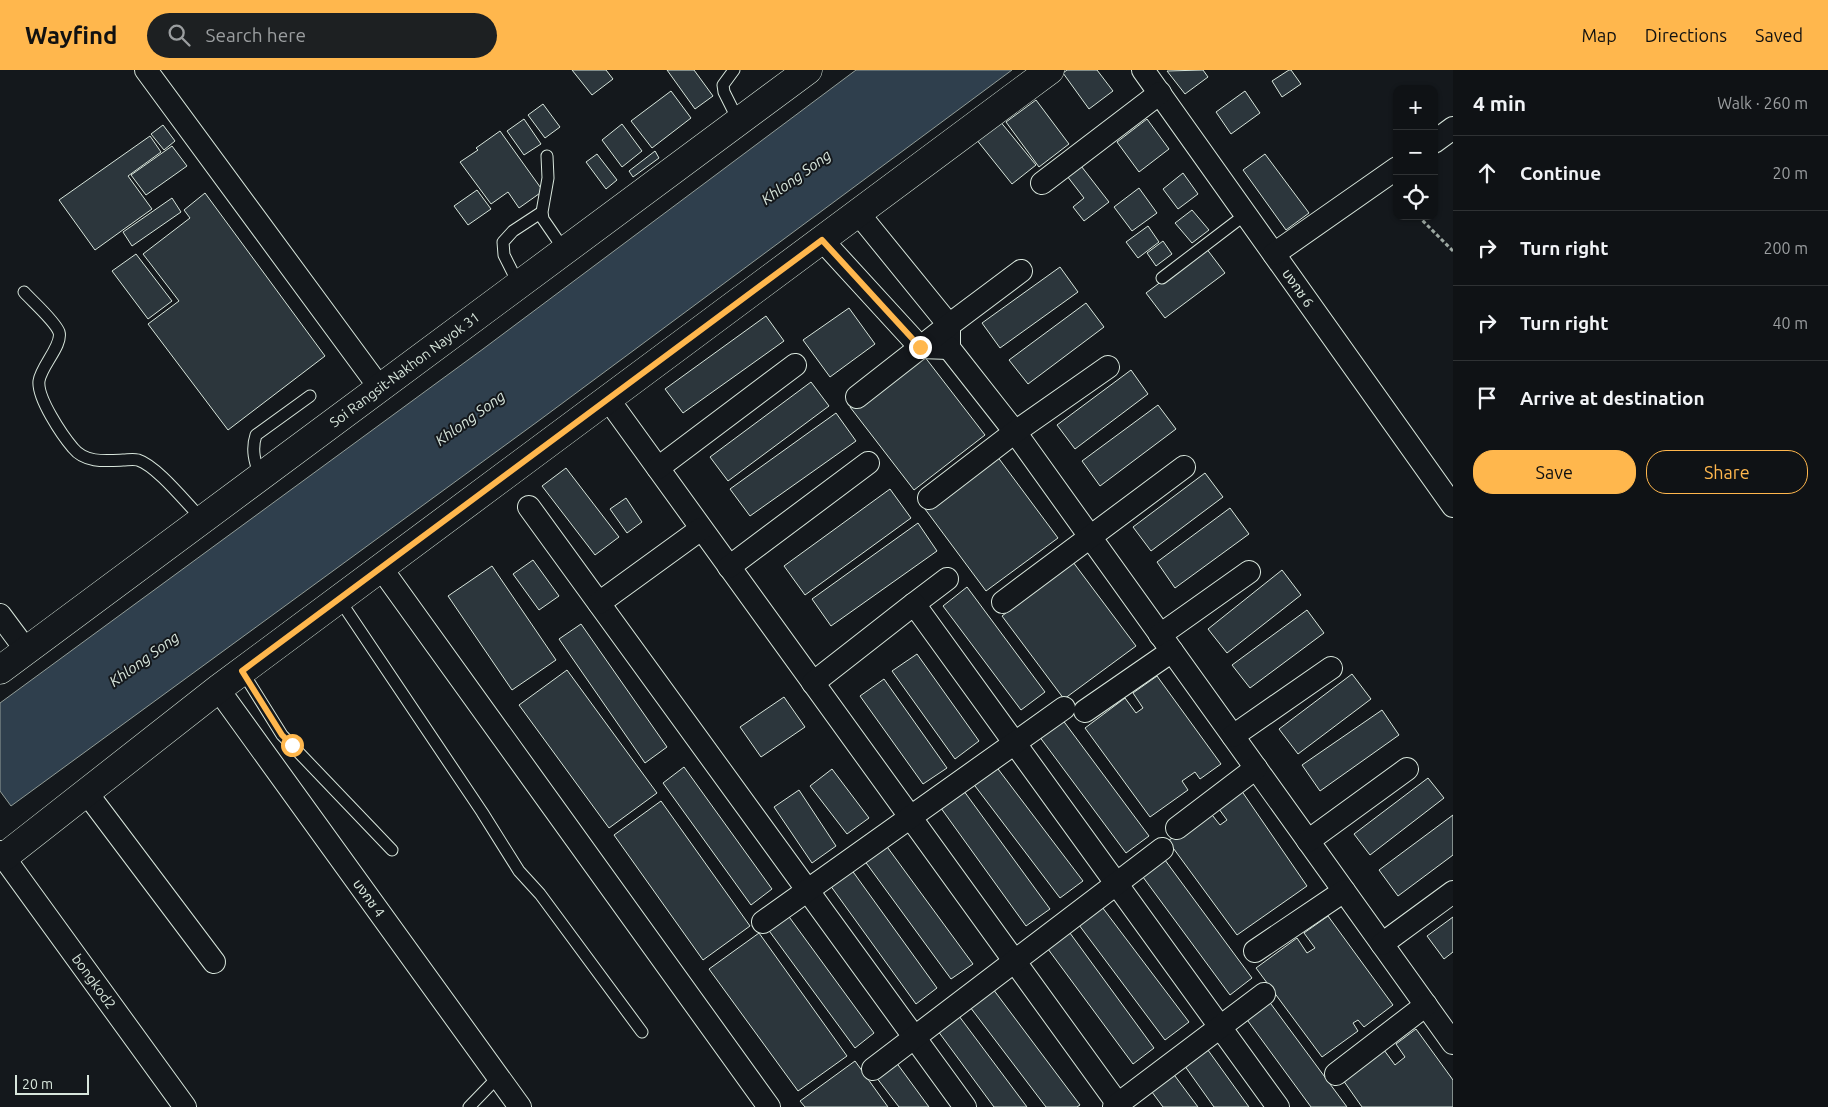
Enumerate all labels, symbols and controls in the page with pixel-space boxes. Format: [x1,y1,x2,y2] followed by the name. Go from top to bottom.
[147,13,497,58] search box
[165,21,193,49] icon: search
[25,22,117,49] text: Wayfind
[205,24,306,46] text: Search here
[1581,25,1617,45] text: Map
[1645,25,1727,45] text: Directions
[1755,25,1803,45] text: Saved
[1393,85,1438,220] map controls
[1393,85,1438,130] button: +
[1473,91,1526,115] text: 4 min
[1717,94,1808,112] text: Walk · 260 m
[1393,130,1438,175] button: −
[758,146,834,208] water label: Khlong Song
[1473,159,1501,187] icon: ahead
[1520,162,1601,184] text: Continue
[1772,164,1808,182] text: 20 m
[1393,175,1438,220] button: locate
[1473,234,1501,262] icon: right
[1520,237,1608,259] text: Turn right
[1763,239,1808,257] text: 200 m
[1279,266,1317,310] street label: บงกช 6
[327,309,483,430] street label: Soi Rangsit-Nakhon Nayok 31
[1473,309,1501,337] icon: right
[1520,312,1608,334] text: Turn right
[1772,314,1808,332] text: 40 m
[909,336,932,359] route end
[1473,384,1501,412] icon: arrive
[432,387,508,449] water label: Khlong Song
[1520,387,1705,409] text: Arrive at destination
[1473,450,1636,494] button: Save
[1646,450,1808,494] button: Share
[106,628,182,690] water label: Khlong Song
[281,734,304,757] route start
[350,876,388,920] street label: บงกช 4
[69,951,119,1012] street label: bongkod2
[15,1072,89,1095] scale bar
[22,1076,53,1092] text: 20 m

